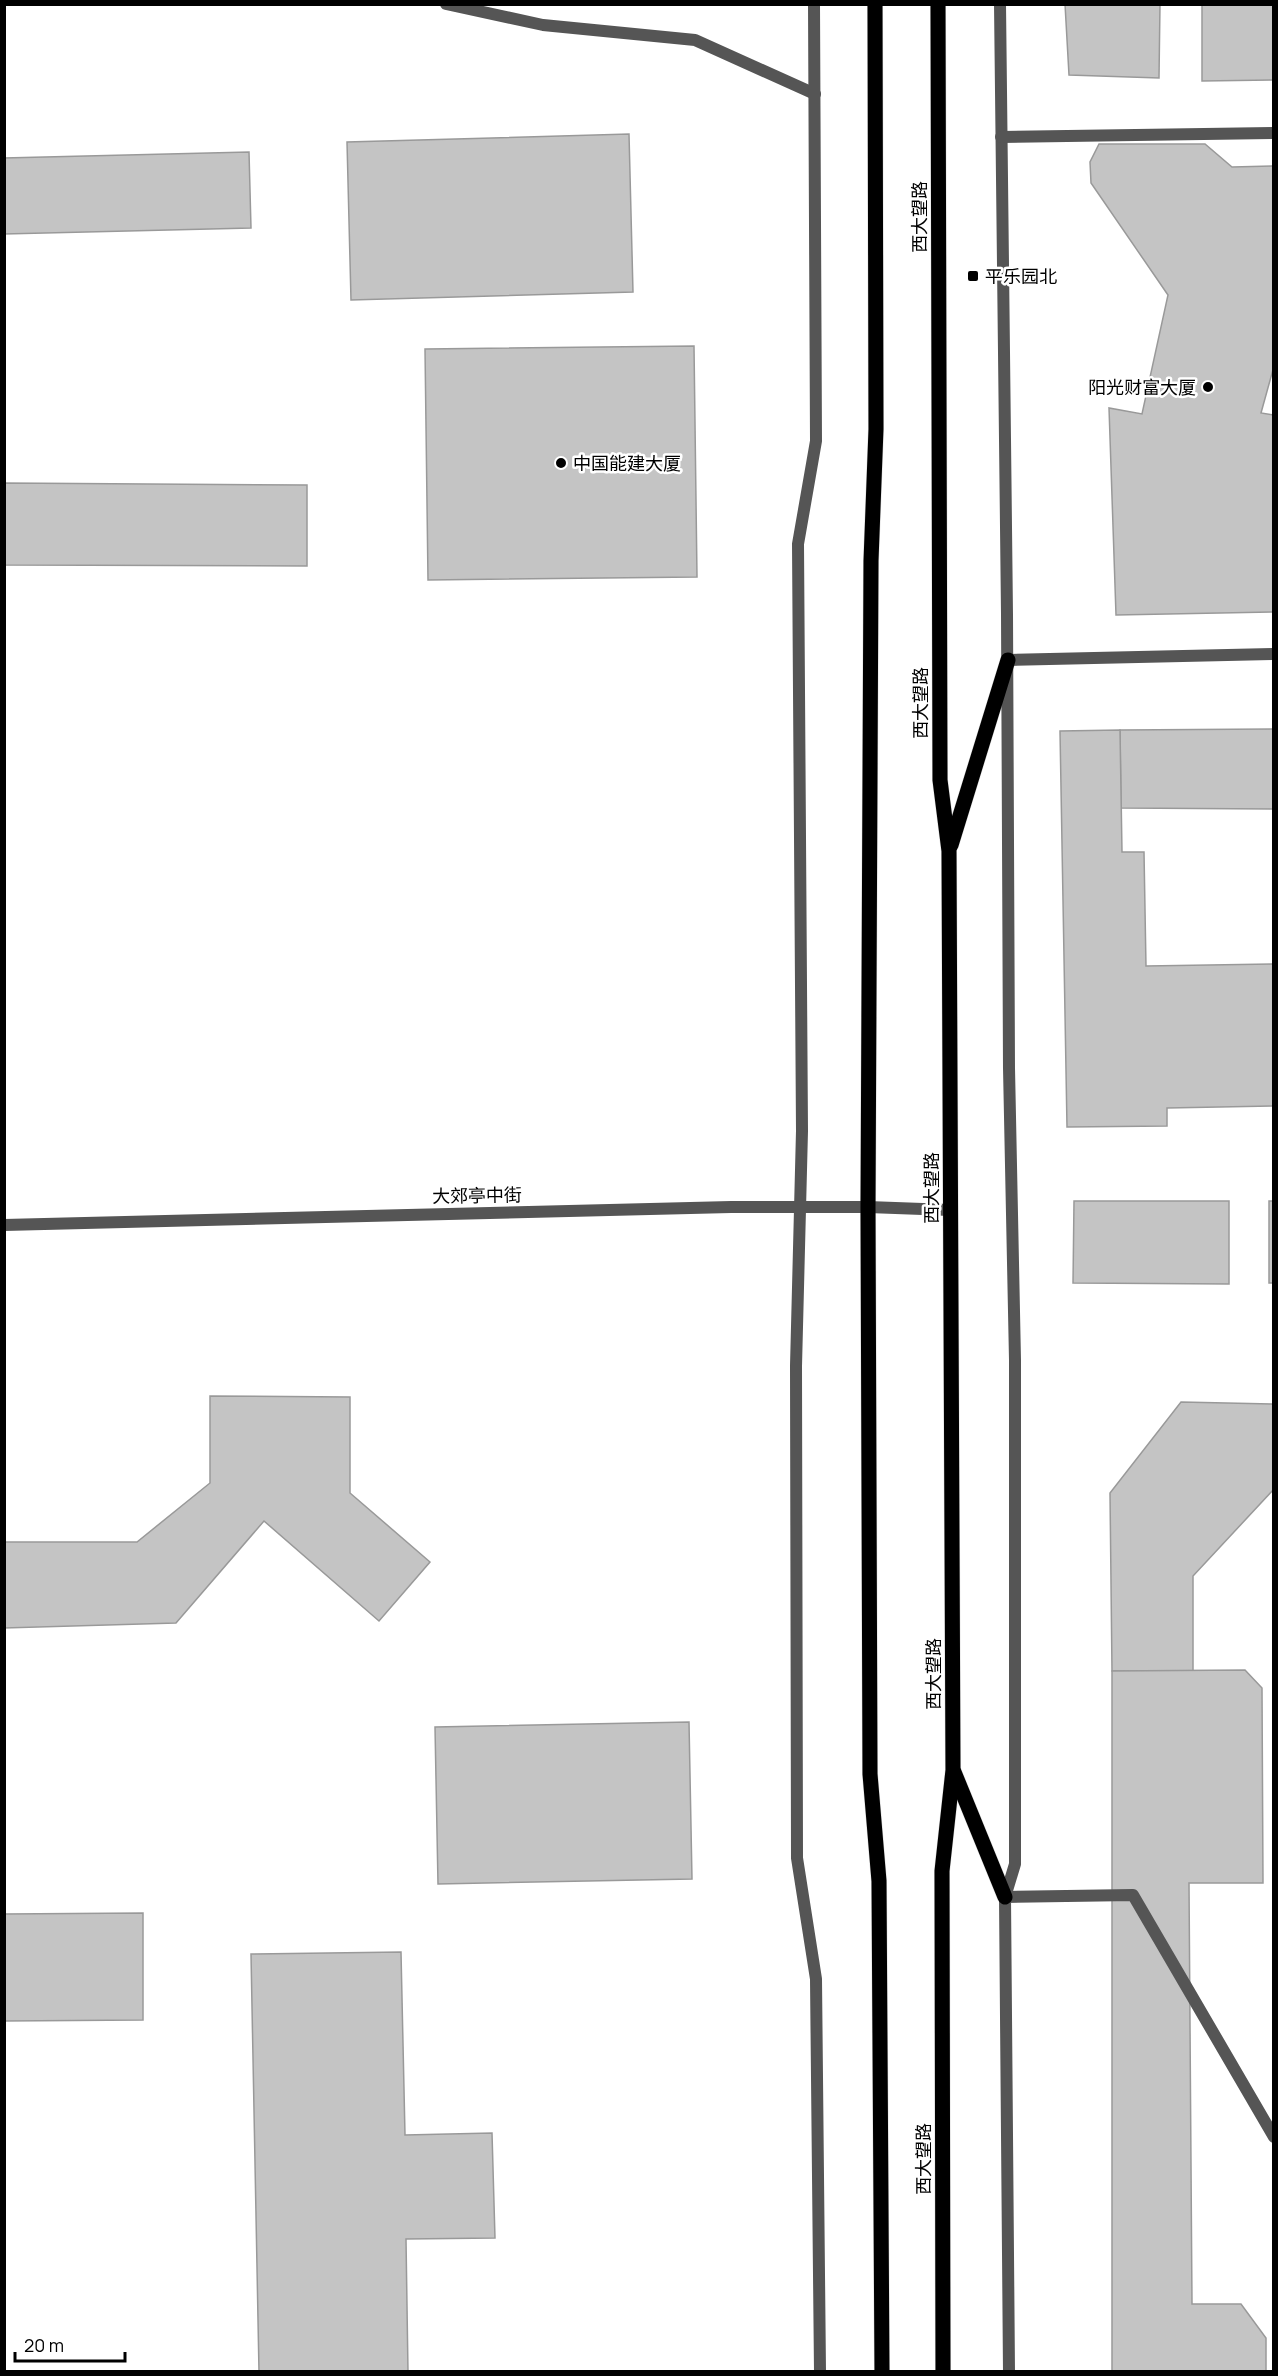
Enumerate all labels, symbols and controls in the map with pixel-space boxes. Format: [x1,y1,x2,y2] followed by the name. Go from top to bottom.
[907,181,931,253] street label: 西大望路
[985,264,1057,288] place label: 平乐园北
[966,269,980,283] marker: 平乐园北
[1088,375,1196,399] place label: 阳光财富大厦
[1201,380,1215,394] marker: 阳光财富大厦
[573,451,681,475] place label: 中国能建大厦
[554,456,568,470] marker: 中国能建大厦
[908,667,932,739] street label: 西大望路
[919,1152,943,1224] street label: 西大望路
[432,1182,522,1208] street label: 大郊亭中街
[921,1638,945,1710] street label: 西大望路
[911,2123,935,2195] street label: 西大望路
[15,2325,124,2363] scale bar
[24,2333,64,2357] text: 20 m

